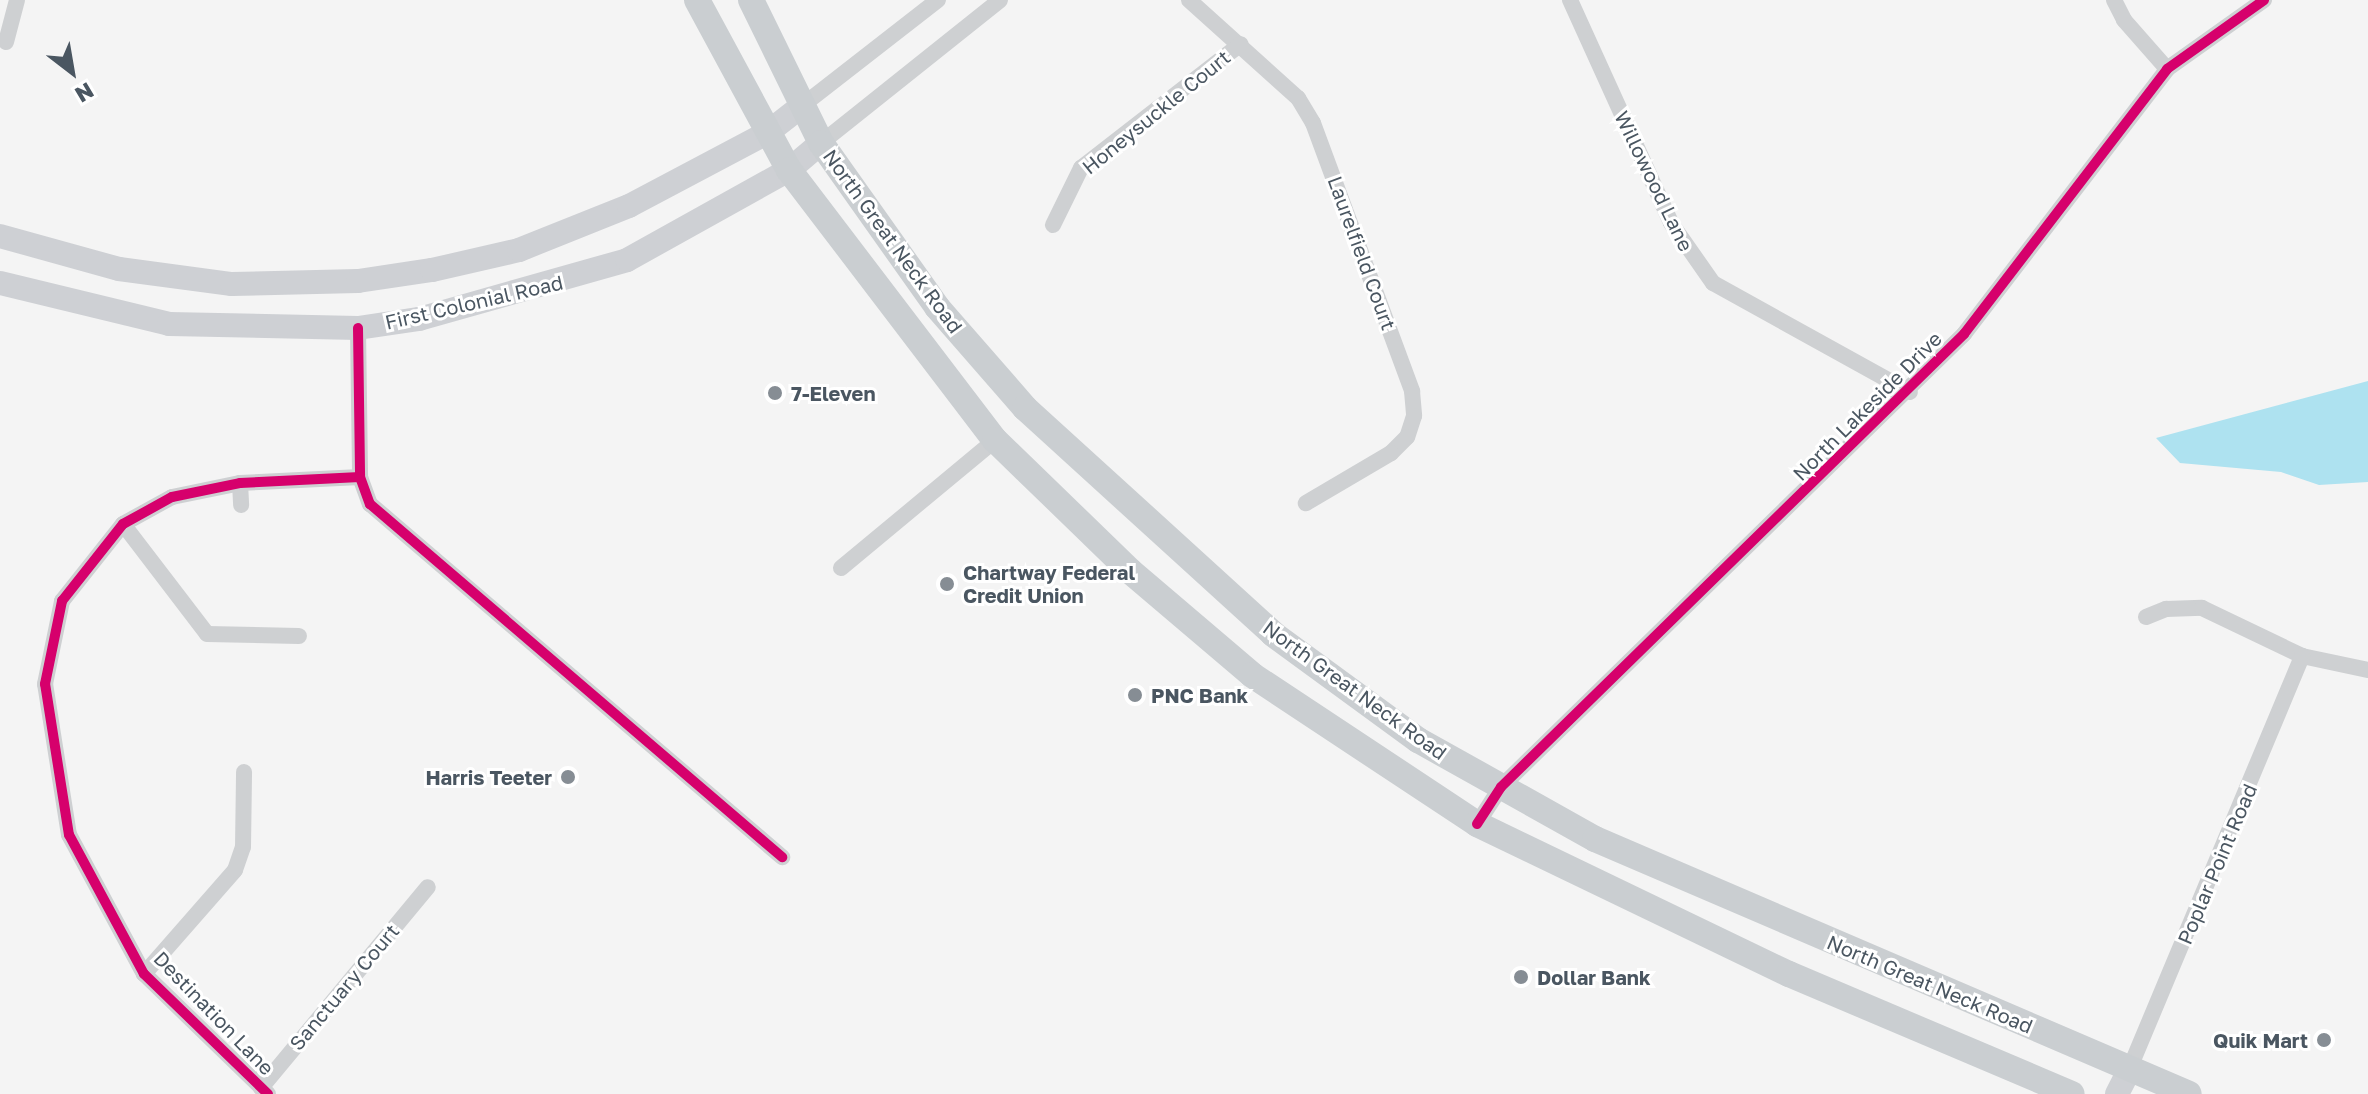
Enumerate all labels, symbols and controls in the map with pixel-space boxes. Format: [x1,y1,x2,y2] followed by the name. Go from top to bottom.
[32,32,112,112] north arrow
[1077,45,1235,179] street label: Honeysuckle Court
[71,77,99,109] text: N
[1610,107,1698,255] street label: Willowood Lane
[818,145,968,337] street label: North Great Neck Road
[1323,173,1401,333] street label: Laurelfield Court
[383,270,565,334] street label: First Colonial Road
[1788,327,1946,485] street label: North Lakeside Drive
[791,381,875,405] place label: 7-Eleven
[766,384,784,402] marker: 7-Eleven
[963,560,1135,607] place label: Chartway Federal Credit Union
[938,575,956,593] marker: Chartway Federal Credit Union
[1259,615,1451,765] street label: North Great Neck Road
[1151,683,1248,707] place label: PNC Bank
[1126,686,1144,704] marker: PNC Bank
[425,765,552,789] place label: Harris Teeter
[559,768,577,786] marker: Harris Teeter
[2172,780,2262,948] street label: Poplar Point Road
[284,919,404,1055] street label: Sanctuary Court
[1824,930,2036,1038] street label: North Great Neck Road
[149,946,279,1080] street label: Destination Lane
[1537,965,1650,989] place label: Dollar Bank
[1512,968,1530,986] marker: Dollar Bank
[2213,1028,2308,1052] place label: Quik Mart
[2315,1031,2333,1049] marker: Quik Mart

